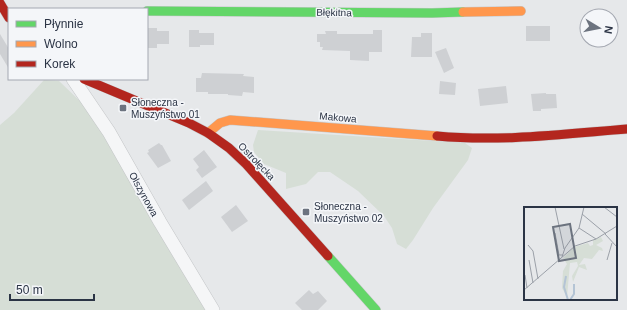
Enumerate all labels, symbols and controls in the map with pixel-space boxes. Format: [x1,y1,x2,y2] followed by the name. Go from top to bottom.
[316,7,352,18] street label: Błękitna
[8,8,148,80] legend
[579,8,619,48] north arrow
[44,17,84,31] text: Płynnie
[602,25,615,35] text: N
[44,37,78,51] text: Wolno
[44,57,76,71] text: Korek
[131,97,200,120] place label: Słoneczna - Muszyństwo 01
[118,103,128,113] marker: Słoneczna - Muszyństwo 01
[319,110,357,125] street label: Makowa
[236,140,277,183] street label: Ostrołęcka
[127,170,160,219] street label: Olszynowa
[314,201,383,224] place label: Słoneczna - Muszyństwo 02
[301,207,311,217] marker: Słoneczna - Muszyństwo 02
[524,207,617,300] inset map
[10,276,94,302] scale bar
[16,283,43,297] text: 50 m

